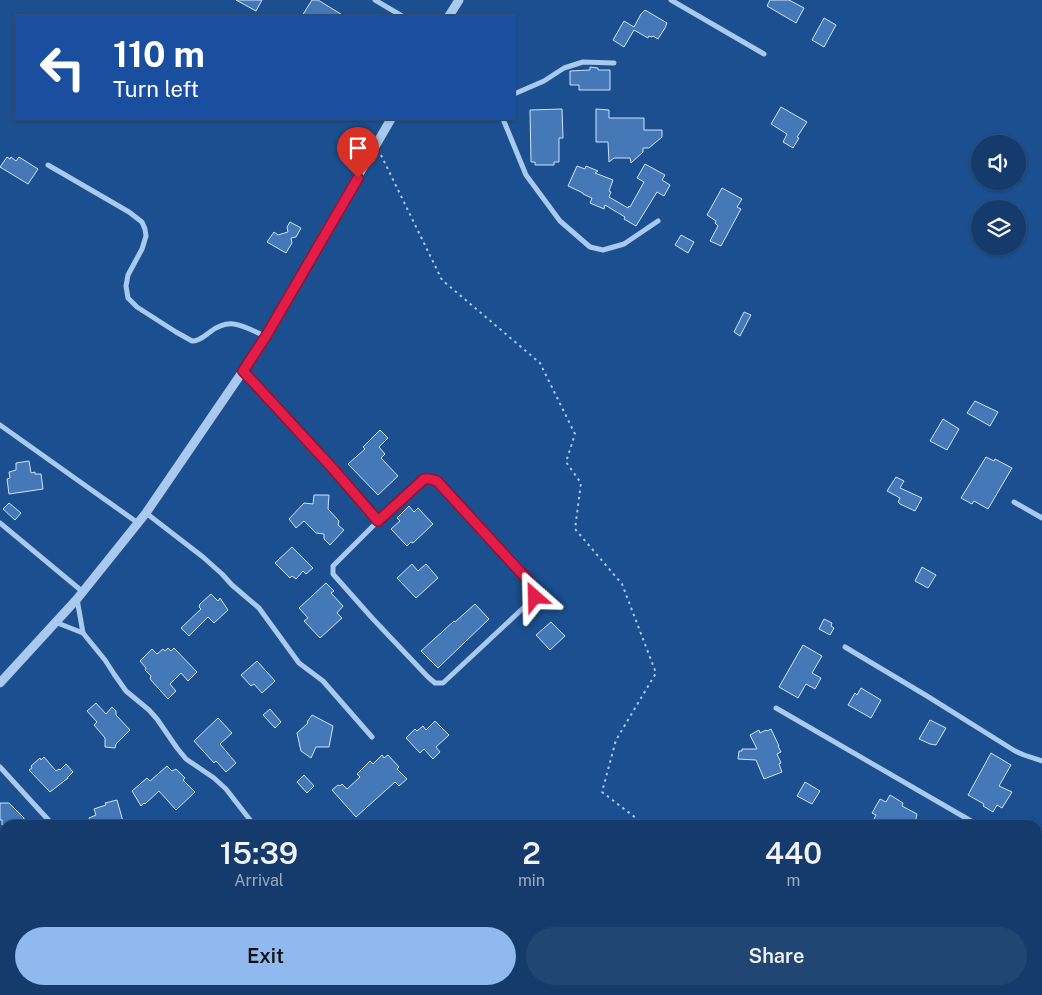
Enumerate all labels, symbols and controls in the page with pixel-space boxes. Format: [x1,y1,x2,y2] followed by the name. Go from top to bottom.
[113,34,205,75] text: 110 m
[30,35,95,100] icon: left
[113,76,199,102] text: Turn left
[337,127,379,178] pin
[344,134,372,162] icon: arrive
[971,135,1026,255] map controls
[971,135,1026,190] button: sound
[971,200,1026,255] button: layers
[508,570,560,622] position arrow
[220,835,298,871] text: 15:39
[522,835,541,871] text: 2
[765,835,822,871] text: 440
[234,871,284,890] text: Arrival
[518,871,545,890] text: min
[787,871,800,890] text: m
[15,927,516,985] button: Exit
[526,927,1027,985] button: Share

